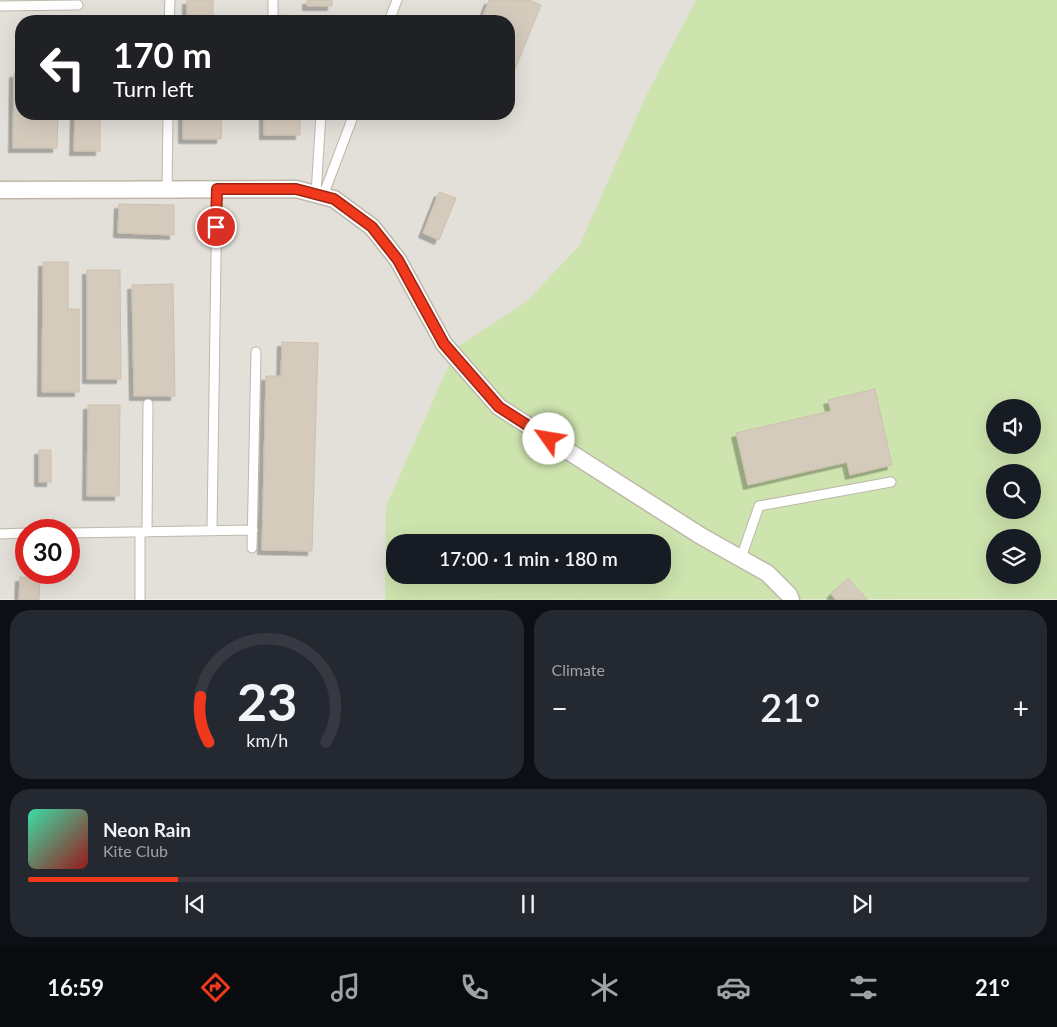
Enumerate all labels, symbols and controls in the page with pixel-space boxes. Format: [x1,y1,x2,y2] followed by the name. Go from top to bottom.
[113,33,212,75] text: 170 m
[30,35,95,100] icon: left
[113,75,194,102] text: Turn left
[195,206,237,248] pin
[202,213,230,241] icon: arrive
[986,399,1041,584] map controls
[986,399,1041,454] button: sound
[522,412,574,464] position arrow
[986,464,1041,519] button: search
[15,519,80,584] speed limit sign: 30
[986,529,1041,584] button: layers
[439,547,618,570] text: 17:00 · 1 min · 180 m
[552,660,605,679] text: Climate
[237,670,297,732] text: 23
[760,684,820,730] text: 21°
[552,691,568,725] text: −
[1013,691,1029,725] text: +
[246,729,288,751] text: km/h
[103,818,191,841] text: Neon Rain
[103,841,168,860] text: Kite Club
[181,890,209,918] icon: previous
[514,890,542,918] icon: pause
[848,890,876,918] icon: next
[198,970,233,1005] icon: directions
[328,970,363,1005] icon: music
[457,970,492,1005] icon: phone
[587,970,622,1005] icon: climate
[716,970,751,1005] icon: car
[846,970,881,1005] icon: filters
[47,974,104,1001] text: 16:59
[975,974,1010,1001] text: 21°

